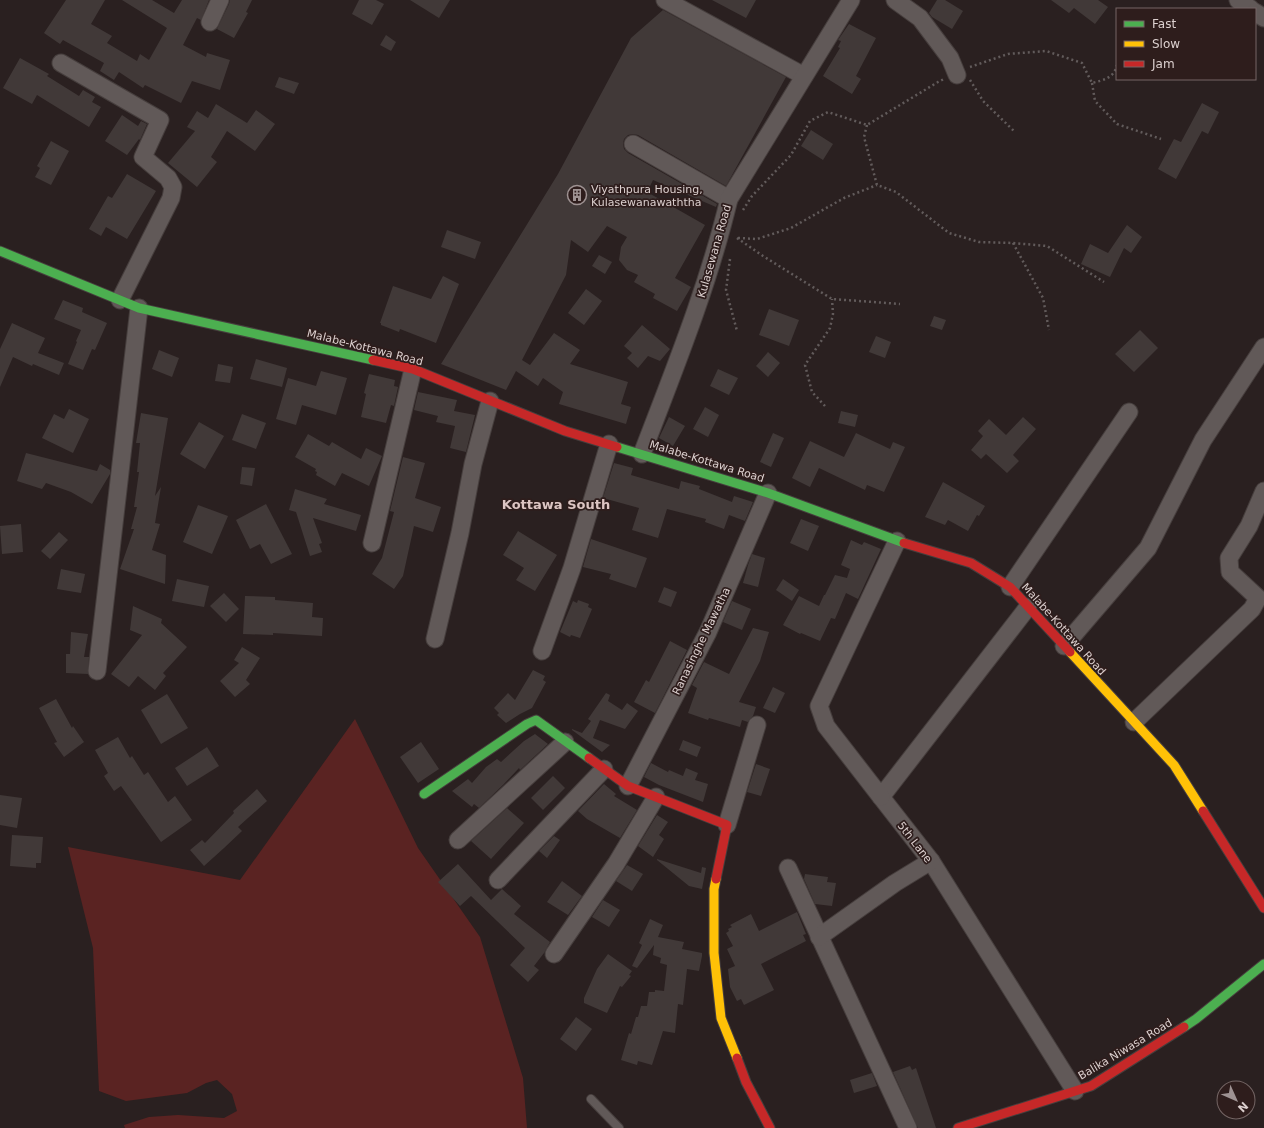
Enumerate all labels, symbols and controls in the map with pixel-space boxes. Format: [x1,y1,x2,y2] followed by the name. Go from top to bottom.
[1116,8,1256,80] legend
[1152,17,1176,31] text: Fast
[1152,37,1180,51] text: Slow
[1151,57,1175,71] text: Jam
[591,183,703,209] place label: Viyathpura Housing, Kulasewanawaththa
[566,184,588,206] building icon: Viyathpura Housing, Kulasewanawaththa
[695,203,734,299] street label: Kulasewana Road
[305,327,424,368] street label: Malabe-Kottawa Road
[648,438,766,485] street label: Malabe-Kottawa Road
[502,497,610,512] district label: Kottawa South
[1019,581,1108,678] street label: Malabe-Kottawa Road
[670,585,733,697] street label: Ranasinghe Mawatha
[895,819,935,866] street label: 5th Lane
[1076,1016,1175,1083] street label: Balika Niwasa Road
[1216,1080,1256,1120] north arrow
[1235,1099,1251,1115] text: N

